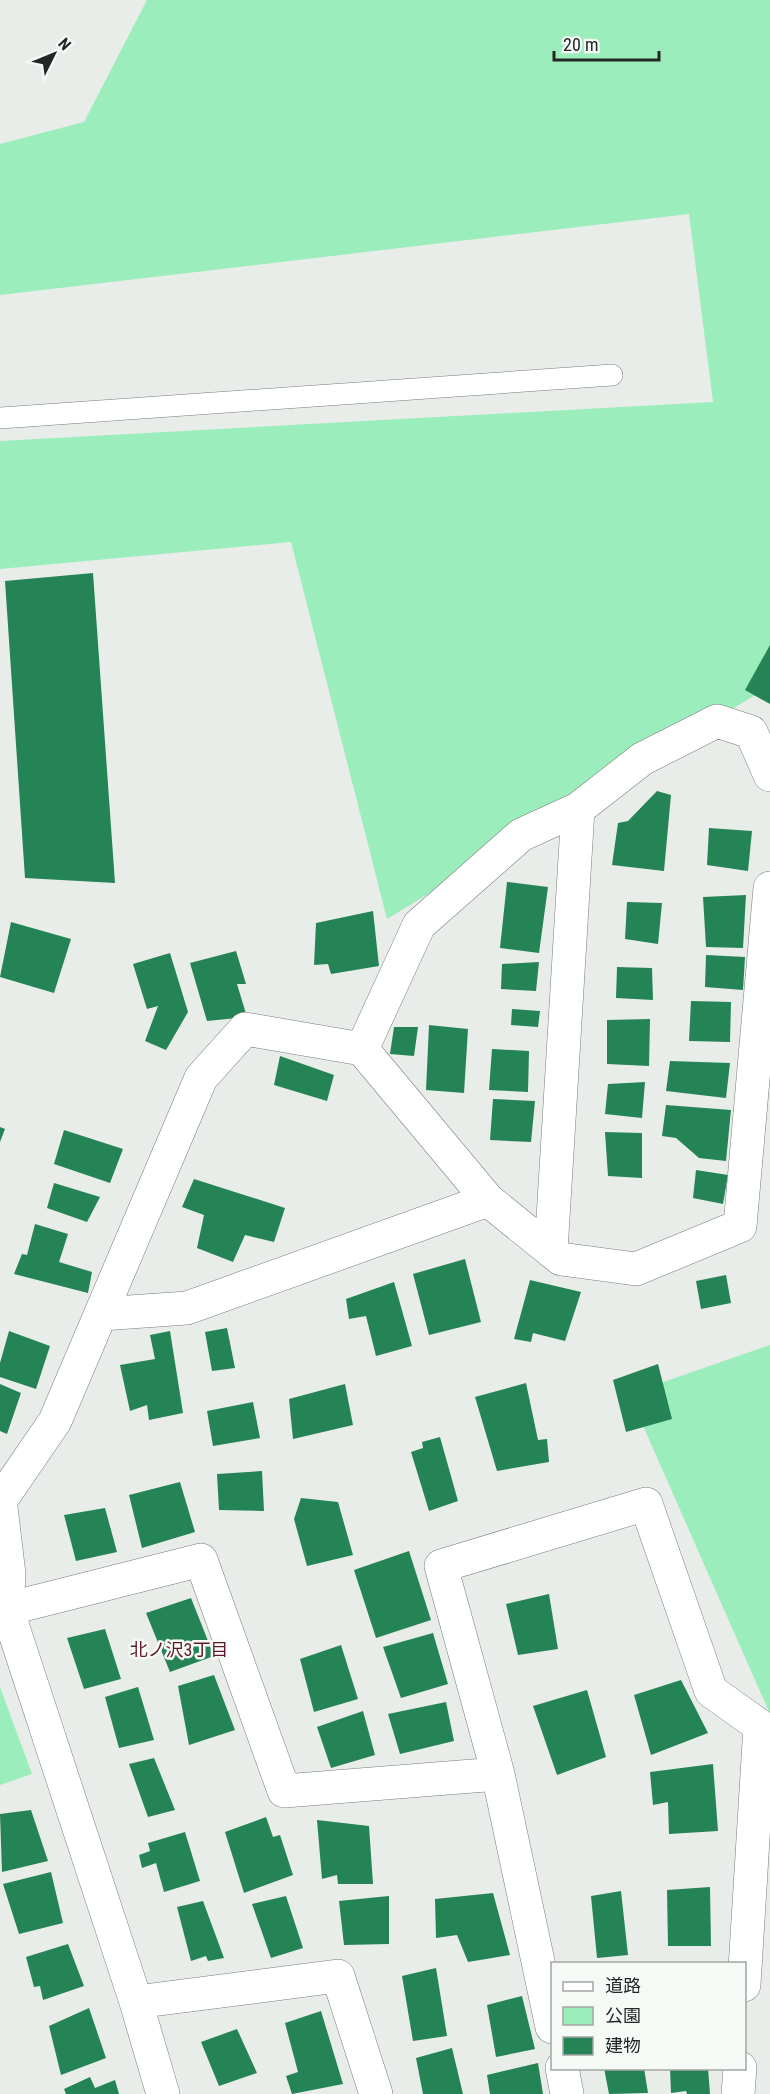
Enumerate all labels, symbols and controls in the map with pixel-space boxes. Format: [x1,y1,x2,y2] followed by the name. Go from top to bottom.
[24,24,84,84] north arrow
[554,24,659,62] scale bar
[54,34,75,54] text: N
[563,34,598,55] text: 20 m
[130,1639,228,1660] district label: 北ノ沢3丁目
[551,1962,746,2070] legend
[605,1975,641,1996] text: 道路
[605,2005,641,2026] text: 公園
[605,2035,641,2056] text: 建物

